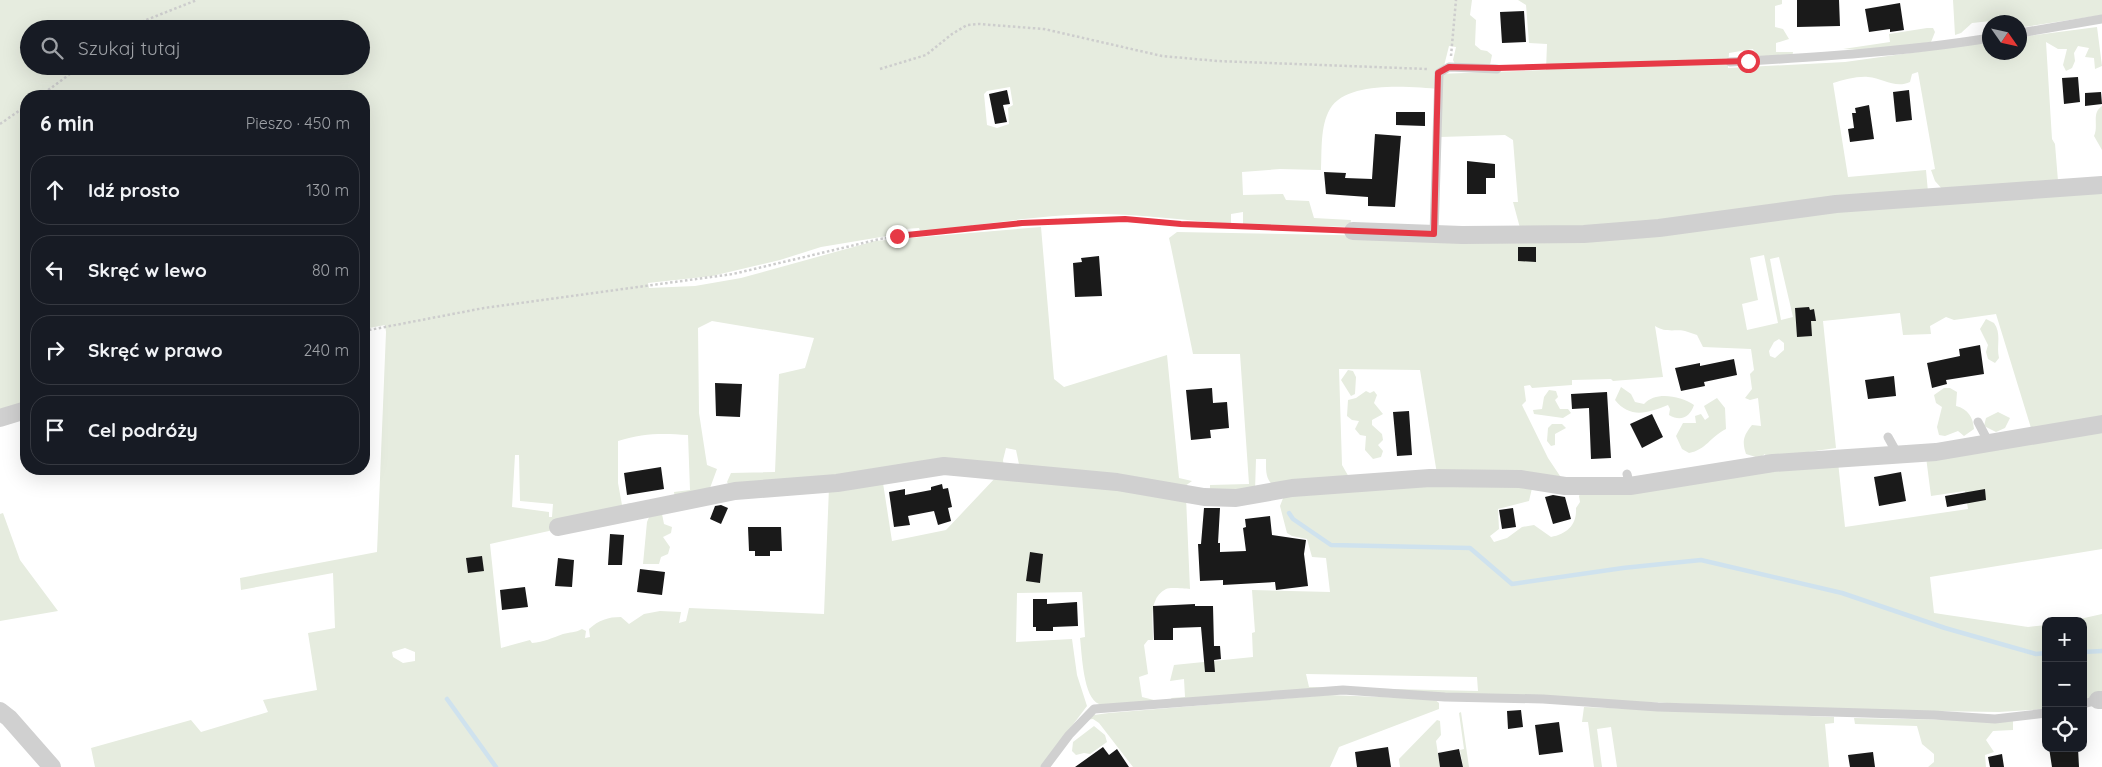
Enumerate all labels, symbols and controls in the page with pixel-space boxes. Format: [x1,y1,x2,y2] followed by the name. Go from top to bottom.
[1982,15,2027,60] north arrow
[20,20,370,75] search box
[38,34,66,62] icon: search
[78,36,181,60] text: Szukaj tutaj
[1737,50,1760,73] route start
[40,110,94,136] text: 6 min
[246,113,350,133] text: Pieszo · 450 m
[41,176,69,204] icon: ahead
[88,178,180,202] text: Idź prosto
[306,180,349,200] text: 130 m
[886,225,909,248] route end
[41,256,69,284] icon: left
[88,258,207,282] text: Skręć w lewo
[312,260,349,280] text: 80 m
[41,336,69,364] icon: right
[88,338,223,362] text: Skręć w prawo
[303,340,349,360] text: 240 m
[41,416,69,444] icon: arrive
[88,418,198,442] text: Cel podróży
[2042,617,2087,752] map controls
[2042,617,2087,662] button: +
[2042,662,2087,707] button: −
[2042,707,2087,752] button: locate

